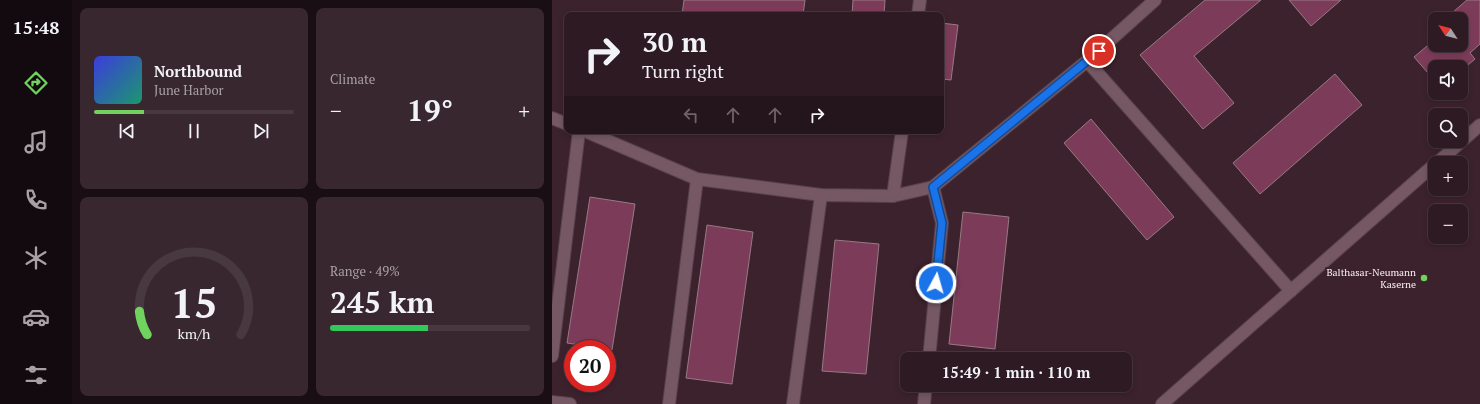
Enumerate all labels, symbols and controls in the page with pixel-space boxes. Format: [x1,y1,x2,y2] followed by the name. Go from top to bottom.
[1428,12,1468,52] north arrow
[1428,12,1468,244] map controls
[13,15,59,39] text: 15:48
[642,23,707,60] text: 30 m
[576,28,628,80] icon: right
[1082,34,1116,68] pin
[1088,40,1110,62] icon: arrive
[642,59,724,83] text: Turn right
[1428,60,1468,100] button: sound
[154,61,242,81] text: Northbound
[22,69,50,97] icon: directions
[330,70,375,88] text: Climate
[154,81,224,99] text: June Harbor
[407,90,453,130] text: 19°
[330,96,342,125] text: −
[518,96,530,125] text: +
[680,104,702,126] icon: left
[722,104,744,126] icon: ahead
[764,104,786,126] icon: ahead
[806,104,828,126] icon: right
[1428,108,1468,148] button: search
[116,120,138,142] icon: previous
[183,120,205,142] icon: pause
[250,120,272,142] icon: next
[22,128,50,156] icon: music
[1428,156,1468,196] button: +
[22,186,50,214] icon: phone
[1428,204,1468,244] button: −
[22,244,50,272] icon: climate
[330,262,400,280] text: Range · 49%
[915,262,957,304] position arrow
[1326,266,1416,291] place label: Balthasar-Neumann Kaserne
[1419,273,1429,283] marker: Balthasar-Neumann Kaserne
[170,274,218,329] text: 15
[330,282,434,322] text: 245 km
[22,303,50,331] icon: car
[178,323,211,342] text: km/h
[564,340,616,392] speed limit sign: 20
[22,361,50,389] icon: filters
[942,362,1090,382] text: 15:49 · 1 min · 110 m

